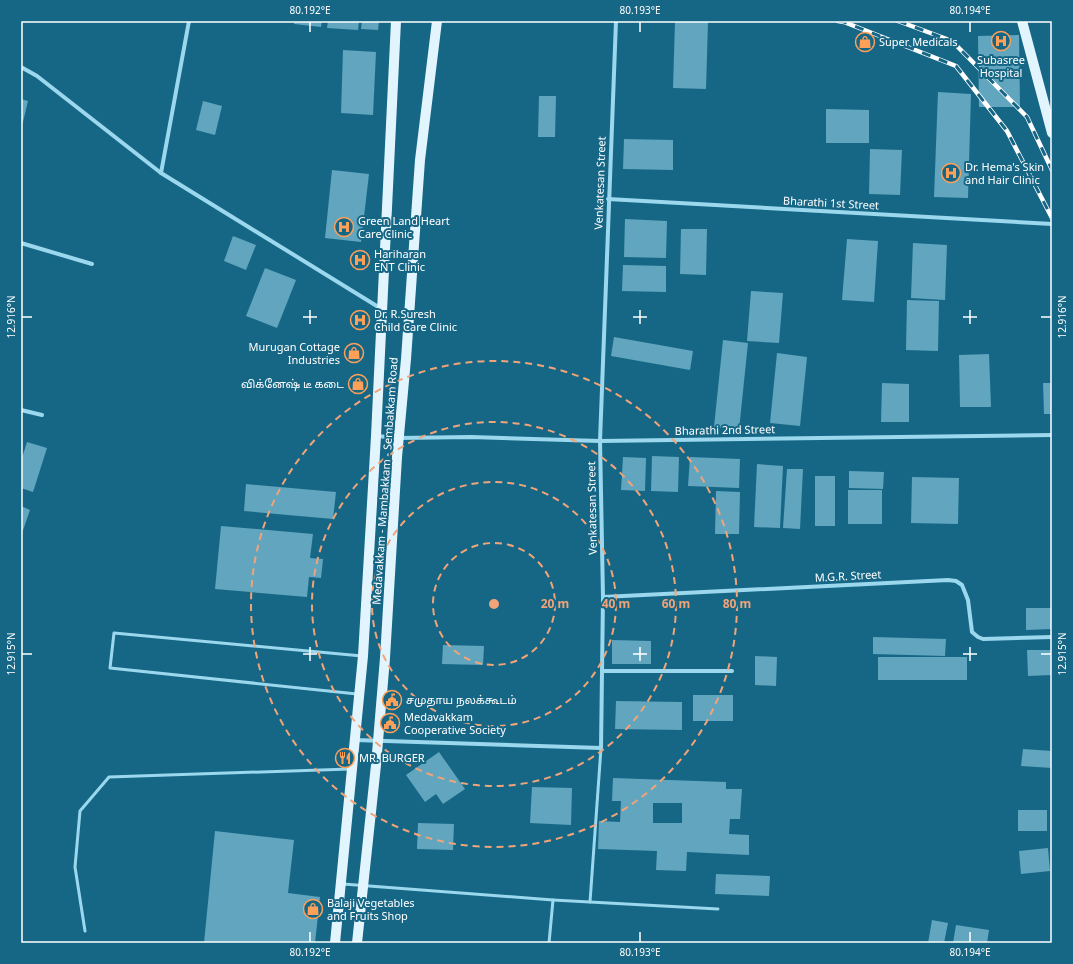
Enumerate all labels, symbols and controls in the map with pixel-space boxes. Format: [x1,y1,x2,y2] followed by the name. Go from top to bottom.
[289,3,331,17] text: 80.192°E
[619,3,661,17] text: 80.193°E
[949,3,991,17] text: 80.194°E
[990,30,1012,52] hospital icon: Subasree Hospital
[854,31,876,53] shop icon: Super Medicals
[879,34,958,49] place label: Super Medicals
[977,52,1025,80] place label: Subasree Hospital
[590,136,609,230] street label: Venkatesan Street
[965,159,1044,187] place label: Dr. Hema's Skin and Hair Clinic
[940,162,962,184] hospital icon: Dr. Hema's Skin and Hair Clinic
[783,192,879,213] street label: Bharathi 1st Street
[358,213,450,241] place label: Green Land Heart Care Clinic
[333,216,355,238] hospital icon: Green Land Heart Care Clinic
[374,246,426,274] place label: Hariharan ENT Clinic
[349,249,371,271] hospital icon: Hariharan ENT Clinic
[4,295,18,339] text: 12.916°N
[1055,295,1069,339] text: 12.916°N
[374,306,457,334] place label: Dr. R.Suresh Child Care Clinic
[349,309,371,331] hospital icon: Dr. R.Suresh Child Care Clinic
[249,339,340,367] place label: Murugan Cottage Industries
[343,342,365,364] shop icon: Murugan Cottage Industries
[368,357,401,605] street label: Medavakkam - Mambakkam - Sembakkam Road
[347,373,369,395] shop icon: விக்னேஷ் டீ கடை
[241,376,344,392] place label: விக்னேஷ் டீ கடை
[675,421,775,438] street label: Bharathi 2nd Street
[583,461,600,555] street label: Venkatesan Street
[814,566,882,585] street label: M.G.R. Street
[541,595,569,612] text: 20 m
[602,595,630,612] text: 40 m
[662,595,690,612] text: 60 m
[723,595,751,612] text: 80 m
[487,597,501,611] centre of rings
[4,632,18,676] text: 12.915°N
[1055,632,1069,676] text: 12.915°N
[381,689,403,711] public building icon: சமுதாய நலக்கூடம்
[406,692,517,708] place label: சமுதாய நலக்கூடம்
[404,709,506,737] place label: Medavakkam Cooperative Society
[379,712,401,734] public building icon: Medavakkam Cooperative Society
[334,747,356,769] restaurant icon: MR. BURGER
[359,750,425,765] place label: MR. BURGER
[327,895,415,923] place label: Balaji Vegetables and Fruits Shop
[302,898,324,920] shop icon: Balaji Vegetables and Fruits Shop
[289,945,331,959] text: 80.192°E
[619,945,661,959] text: 80.193°E
[949,945,991,959] text: 80.194°E

